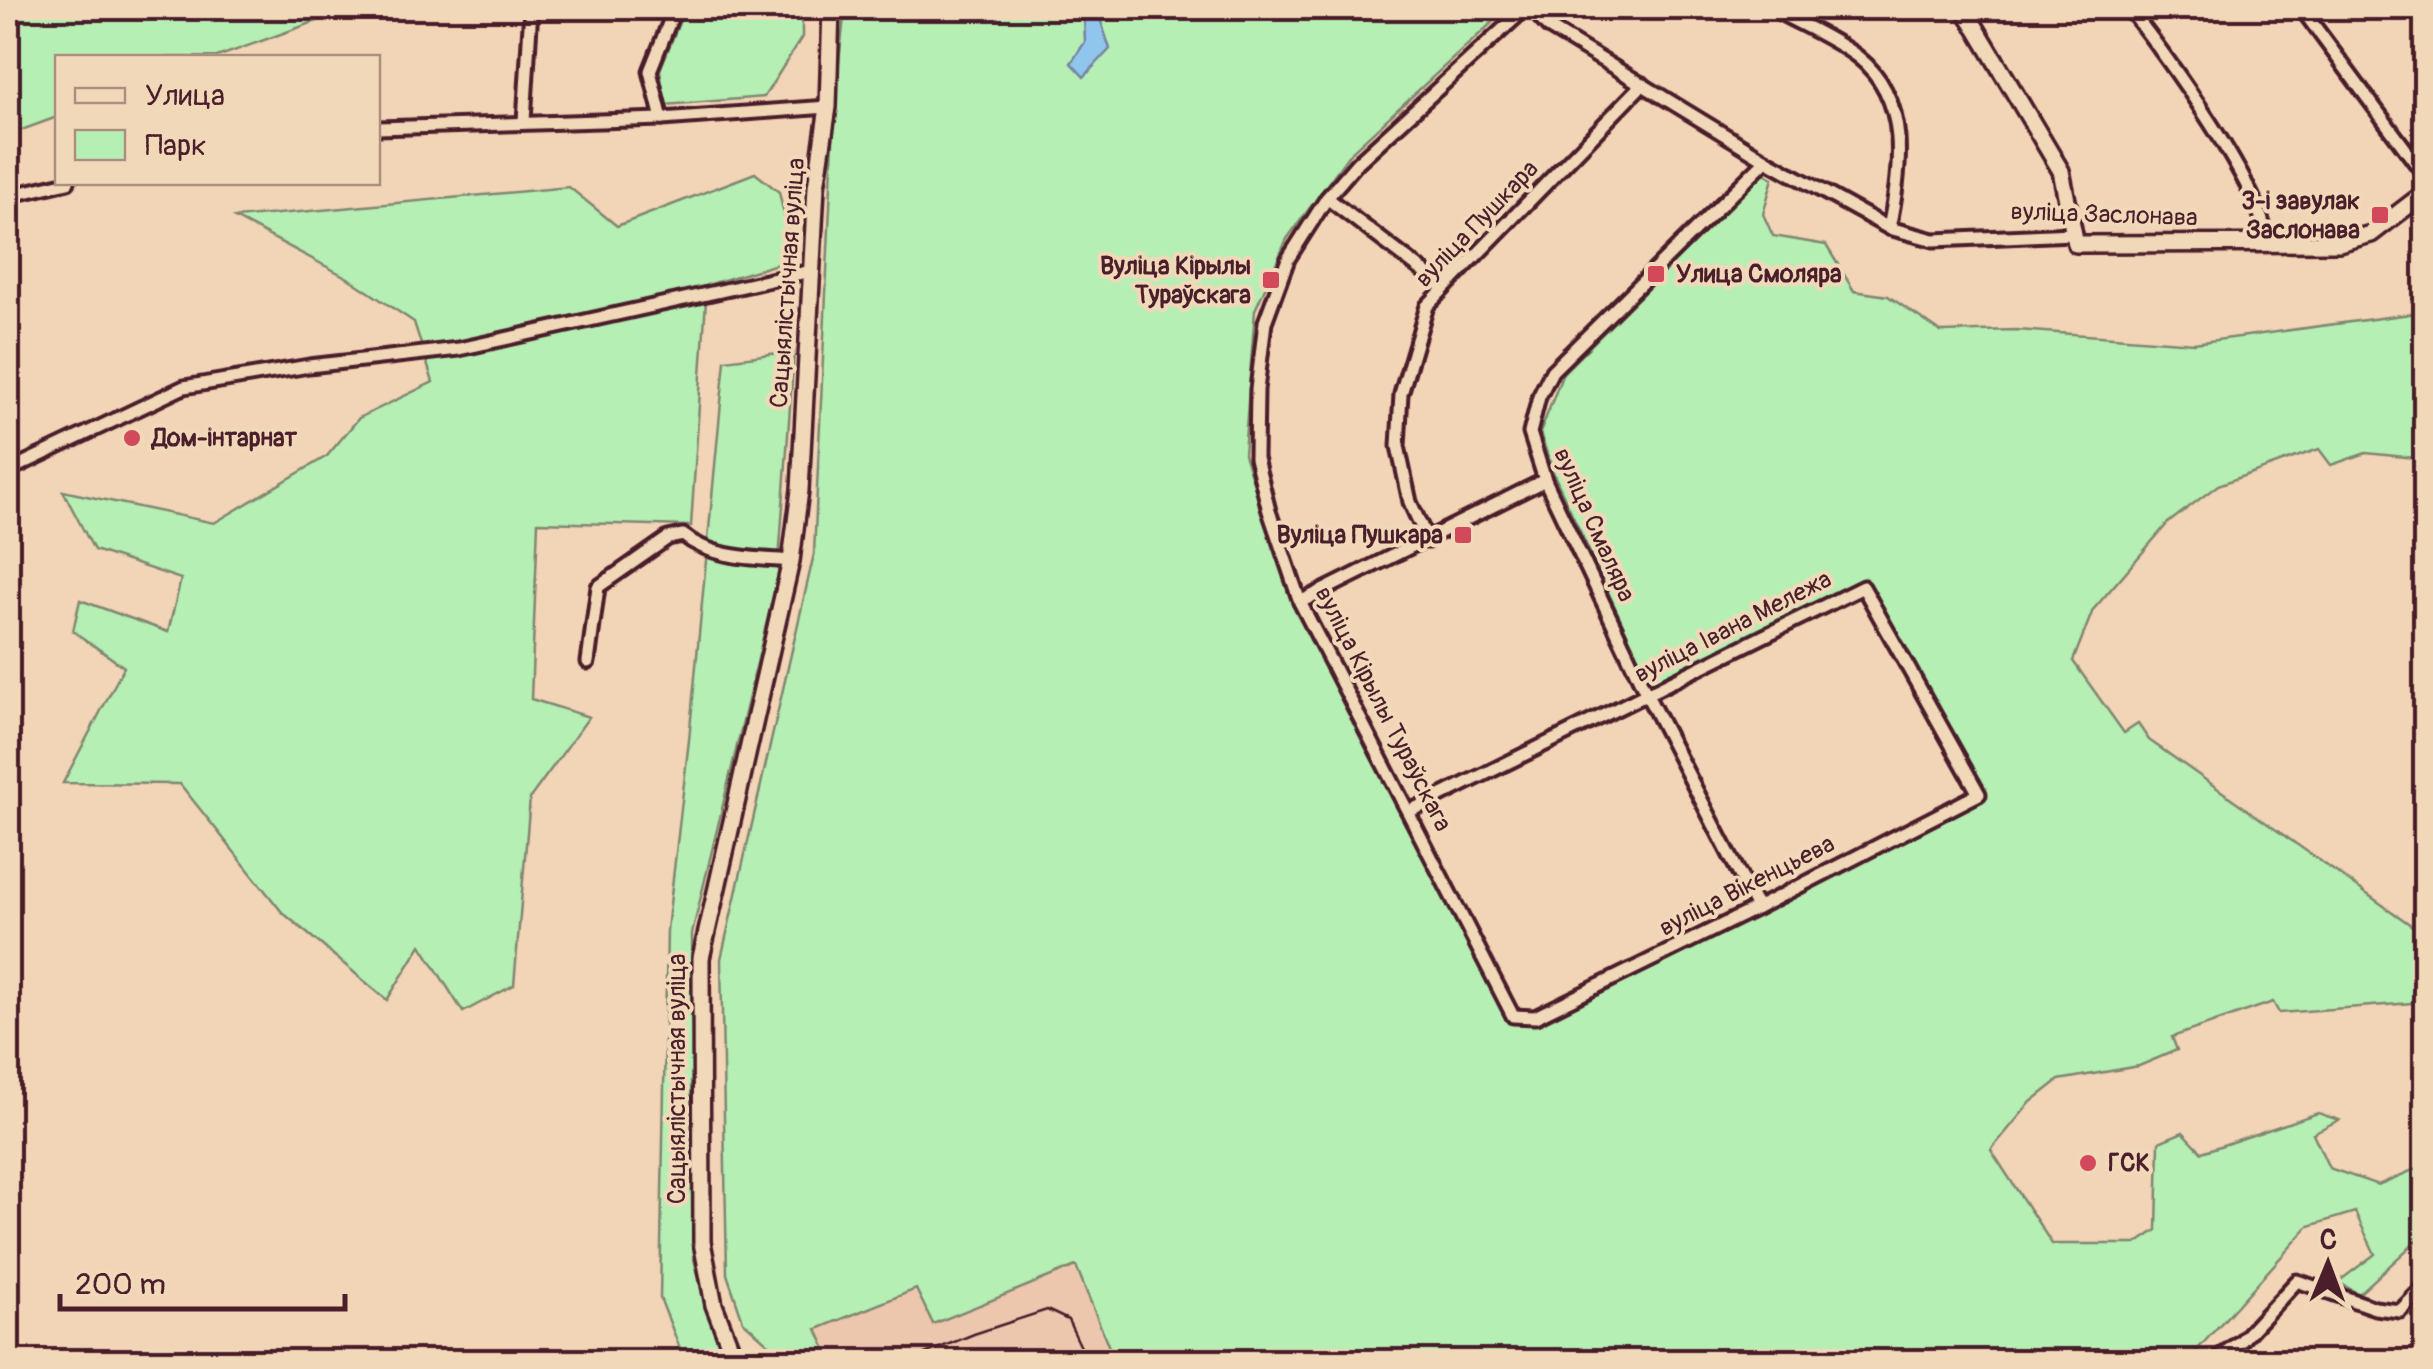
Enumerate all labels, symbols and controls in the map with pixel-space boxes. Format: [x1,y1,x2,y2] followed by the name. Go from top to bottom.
[55,55,380,185] legend
[145,77,225,114] text: Улица
[145,127,207,164] text: Парк
[1409,154,1545,294] street label: вуліца Пушкара
[764,157,812,409] street label: Сацыялістычная вуліца
[2241,186,2360,246] place label: 3-і завулак Заслонава
[2010,196,2198,234] street label: вуліца Заслонава
[2369,204,2391,226] marker: 3-і завулак Заслонава
[1100,251,1251,311] place label: Вуліца Кірылы Тураўскага
[1676,259,1842,290] place label: Улица Смоляра
[1645,263,1667,285] marker: Улица Смоляра
[1260,269,1282,291] marker: Вуліца Кірылы Тураўскага
[150,423,298,454] place label: Дом-інтарнат
[121,427,143,449] marker: Дом-інтарнат
[1546,443,1642,607] street label: вуліца Смаляра
[1277,520,1443,551] place label: Вуліца Пушкара
[1452,524,1474,546] marker: Вуліца Пушкара
[1629,564,1837,690] street label: вуліца Івана Мележа
[1308,581,1458,837] street label: вуліца Кірылы Тураўскага
[1654,828,1840,944] street label: вуліца Вікенцьева
[662,954,693,1204] street label: Сацыялістычная вуліца
[2108,1148,2150,1179] place label: ГСК
[2077,1152,2099,1174] marker: ГСК
[2278,1214,2378,1314] north arrow
[2319,1223,2337,1258] text: С
[60,1249,345,1311] scale bar
[75,1266,166,1303] text: 200 m

